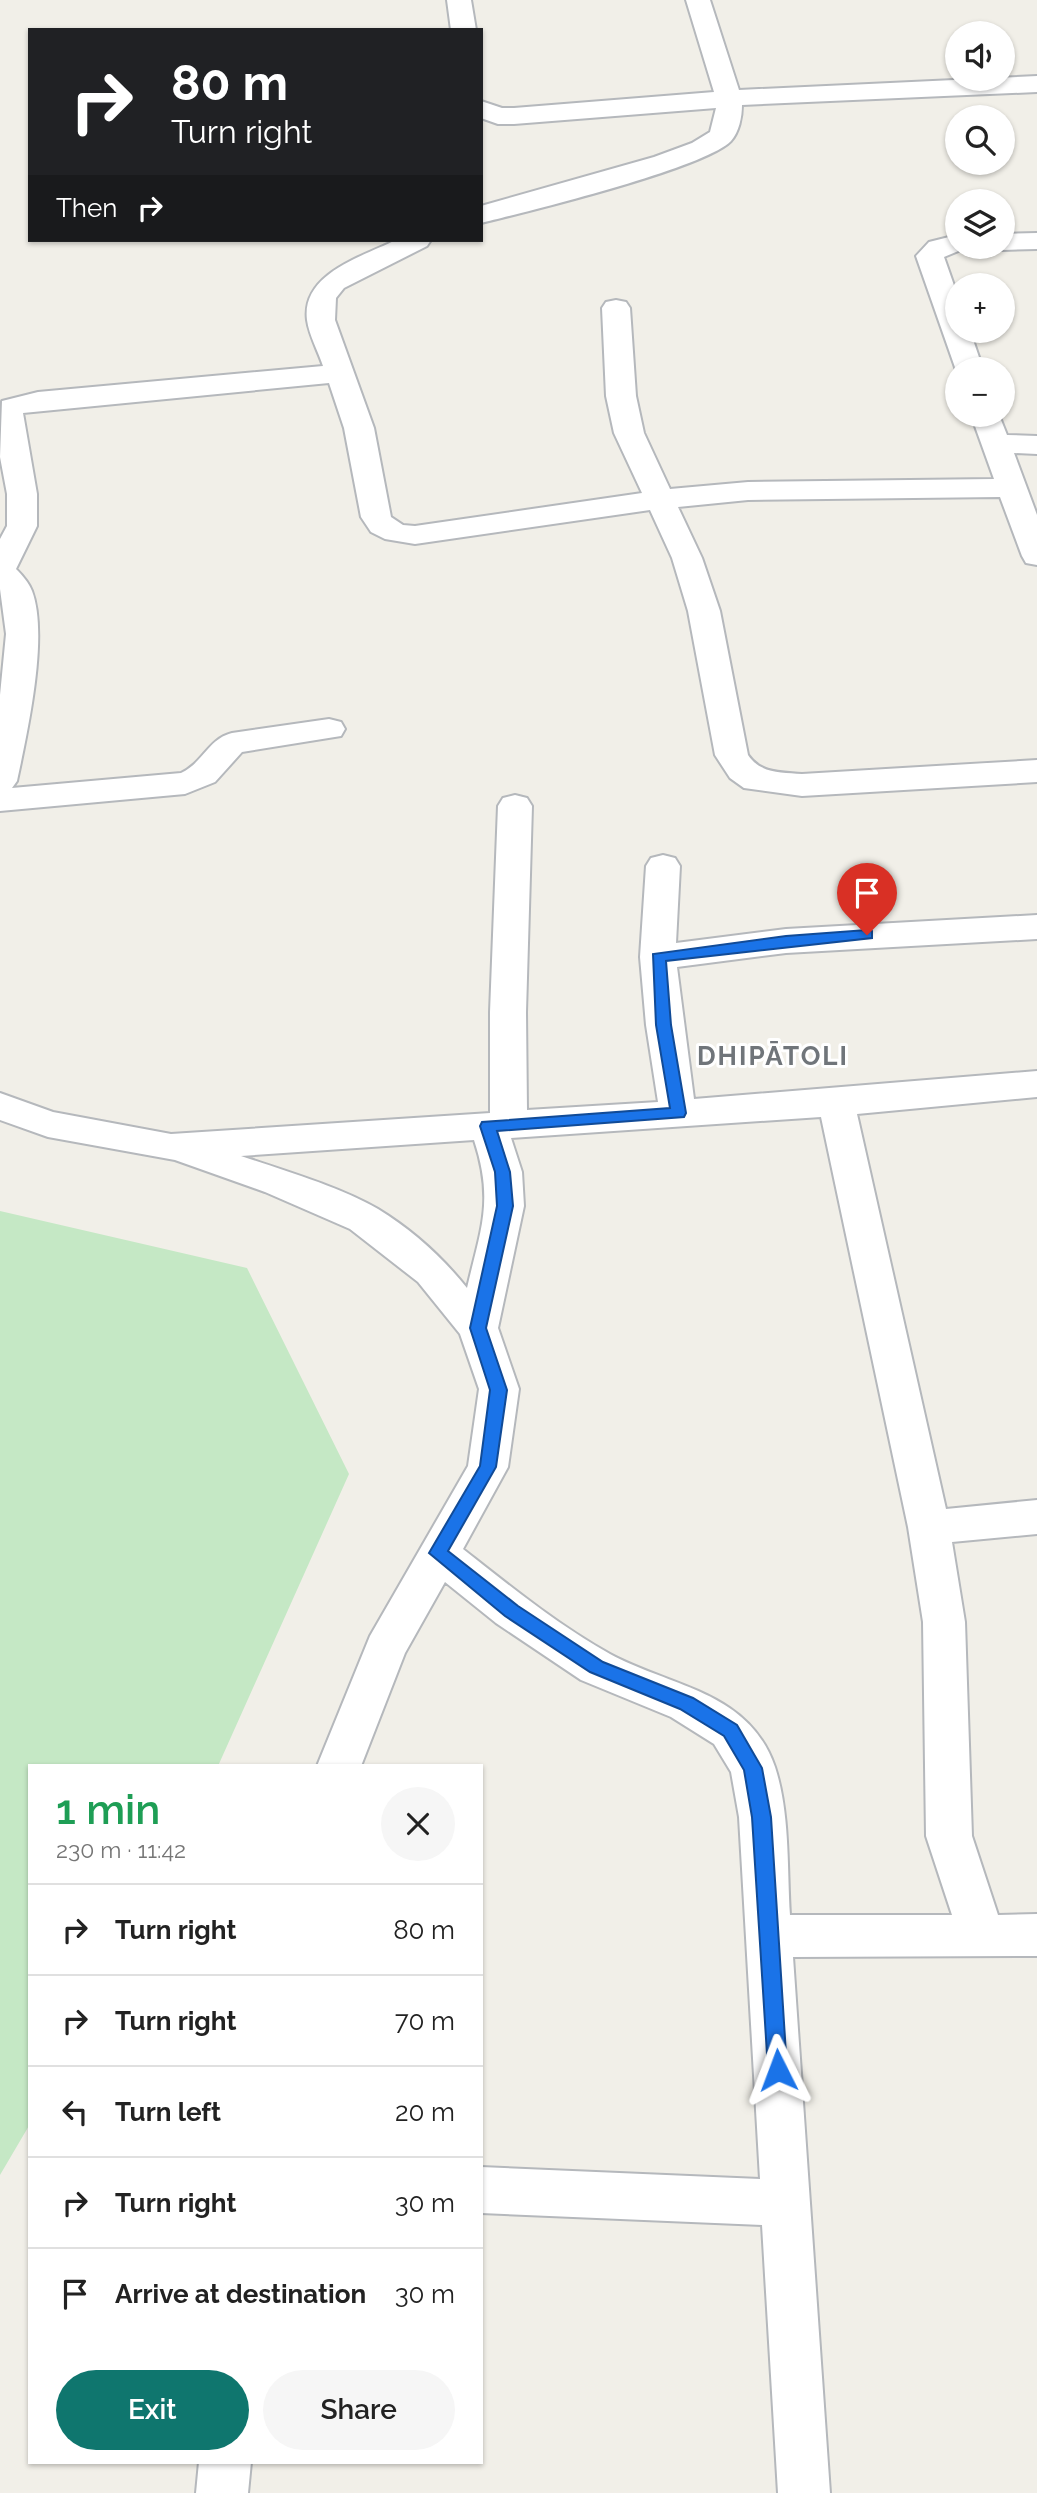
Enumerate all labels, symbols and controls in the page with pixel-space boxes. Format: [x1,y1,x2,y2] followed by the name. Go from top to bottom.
[945,21,1015,427] map controls
[945,21,1015,91] button: sound
[171,54,288,111] text: 80 m
[56,56,147,147] icon: right
[945,105,1015,175] button: search
[171,113,312,150] text: Turn right
[131,189,169,227] icon: right
[945,189,1015,259] button: layers
[56,193,117,223] text: Then
[945,273,1015,343] button: +
[945,357,1015,427] button: −
[837,863,897,935] pin
[848,874,886,912] icon: arrive
[697,1041,849,1071] district label: DHIPĀTOLI
[56,1785,160,1834] text: 1 min
[381,1787,455,1861] button: close
[56,1836,186,1863] text: 230 m · 11:42
[56,1911,94,1949] icon: right
[115,1915,236,1945] text: Turn right
[393,1915,455,1945] text: 80 m
[56,2002,94,2040] icon: right
[115,2006,236,2036] text: Turn right
[395,2006,455,2036] text: 70 m
[741,2033,815,2107] position arrow
[56,2093,94,2131] icon: left
[115,2097,221,2127] text: Turn left
[395,2097,455,2127] text: 20 m
[56,2184,94,2222] icon: right
[115,2188,236,2218] text: Turn right
[395,2188,455,2218] text: 30 m
[56,2275,94,2313] icon: arrive
[115,2279,366,2309] text: Arrive at destination
[395,2279,455,2309] text: 30 m
[56,2370,249,2450] button: Exit
[263,2370,455,2450] button: Share

